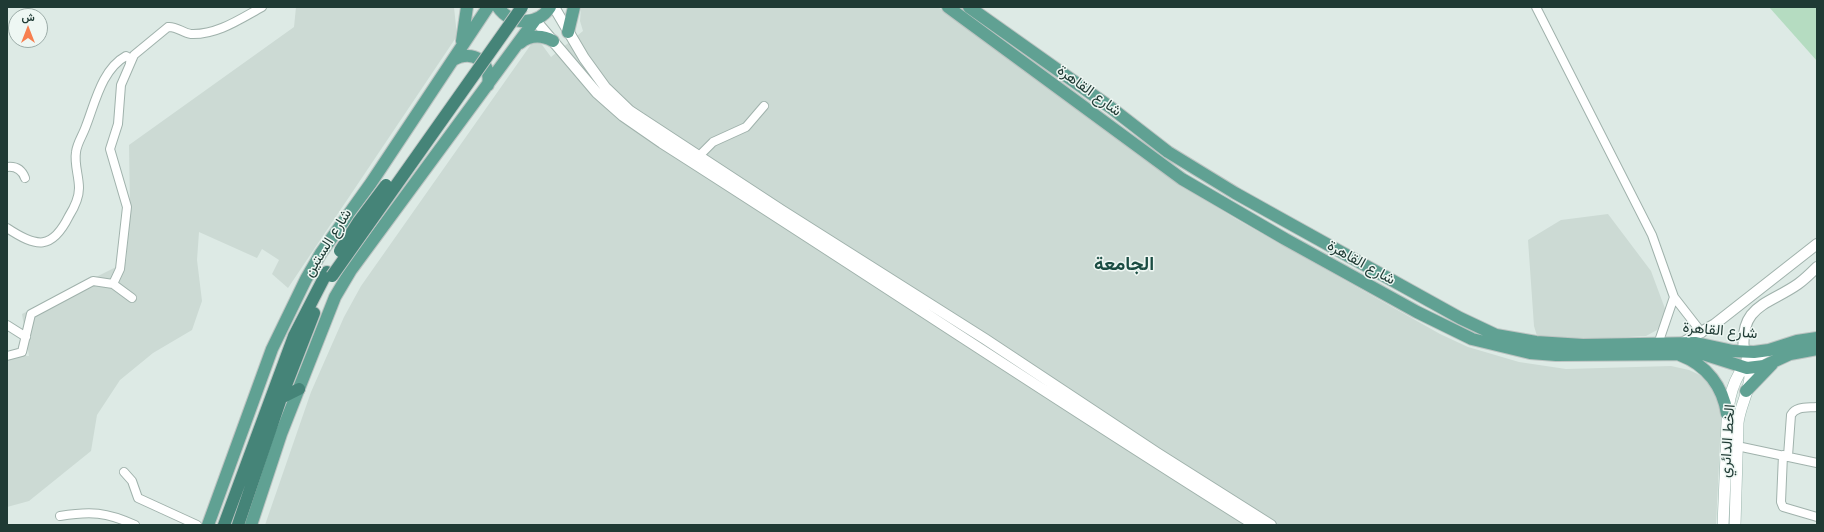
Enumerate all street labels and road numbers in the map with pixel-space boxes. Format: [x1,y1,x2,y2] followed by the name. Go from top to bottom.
[1053,62,1125,120] street label: شارع القاهرة
[300,206,356,280] street label: شارع الستين
[1324,237,1398,289] street label: شارع القاهرة
[1682,319,1758,343] street label: شارع القاهرة
[1716,404,1740,478] street label: الخط الدائري

